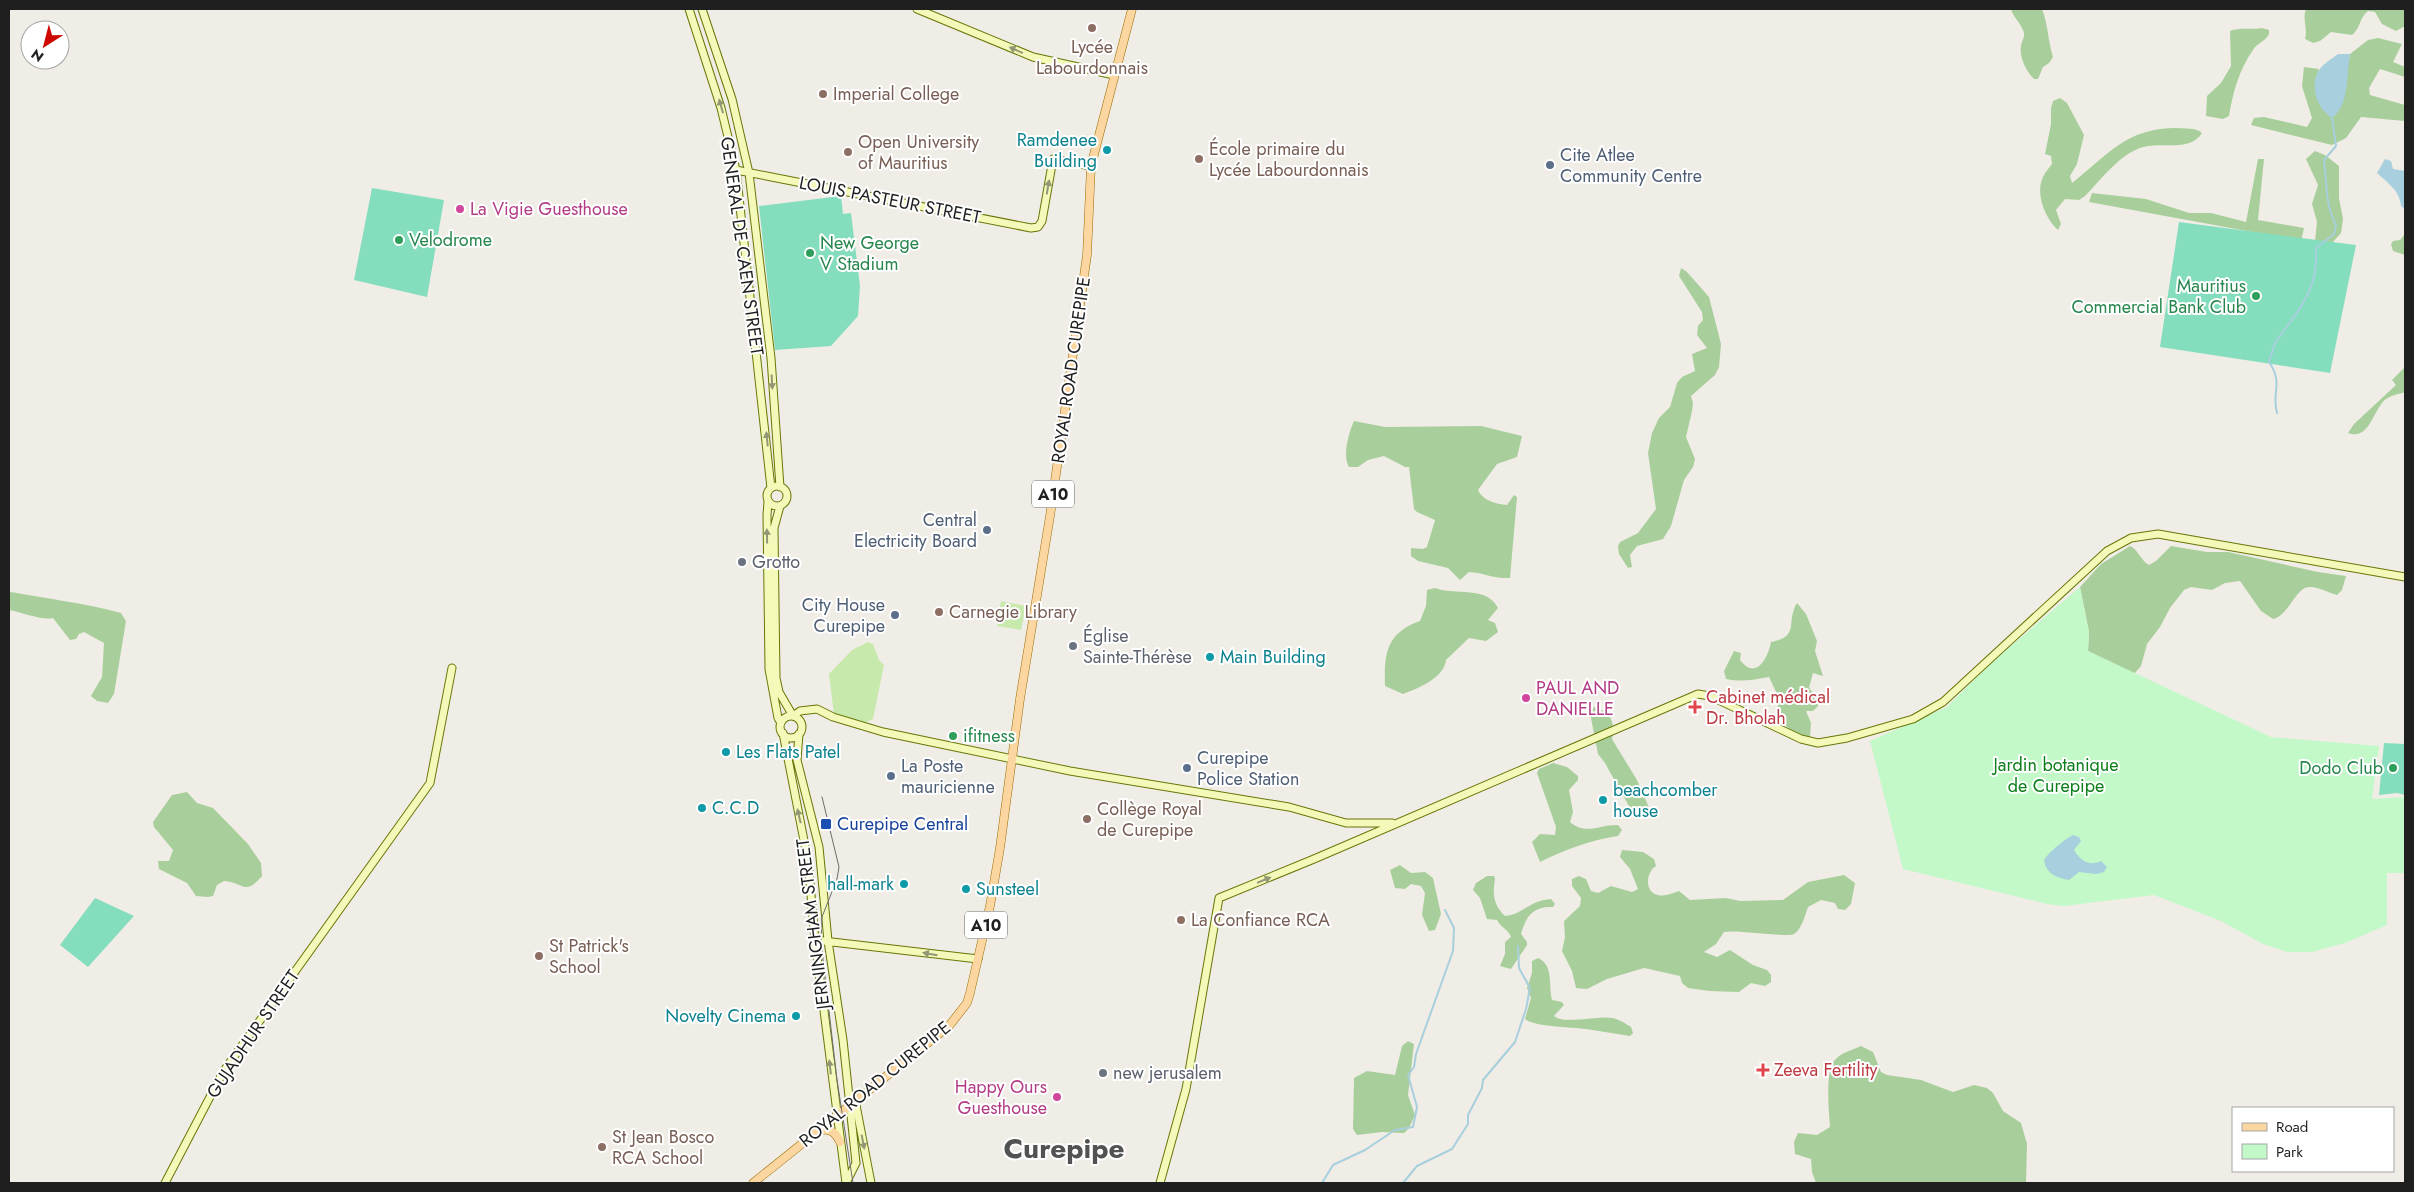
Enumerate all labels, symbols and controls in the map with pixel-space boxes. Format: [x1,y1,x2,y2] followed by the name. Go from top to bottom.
[20,20,70,70] north arrow
[1086,22,1098,34] marker: Lycée Labourdonnais
[1036,34,1148,81] place label: Lycée Labourdonnais
[27,44,48,67] text: N
[1009,46,1023,54] one-way arrow
[833,81,959,107] place label: Imperial College
[817,88,829,100] marker: Imperial College
[716,98,724,113] one-way arrow
[1017,127,1097,174] place label: Ramdenee Building
[858,129,979,176] place label: Open University of Mauritius
[714,135,770,358] street label: GENERAL DE CAEN STREET
[1209,136,1368,183] place label: École primaire du Lycée Labourdonnais
[1560,142,1702,189] place label: Cite Atlee Community Centre
[1101,144,1113,156] marker: Ramdenee Building
[842,146,854,158] marker: Open University of Mauritius
[1193,153,1205,165] marker: École primaire du Lycée Labourdonnais
[1544,159,1556,171] marker: Cite Atlee Community Centre
[797,170,984,230] street label: LOUIS PASTEUR STREET
[1045,179,1053,195] one-way arrow
[470,196,628,222] place label: La Vigie Guesthouse
[454,203,466,215] marker: La Vigie Guesthouse
[409,227,492,253] place label: Velodrome
[820,230,919,277] place label: New George V Stadium
[393,234,405,246] marker: Velodrome
[804,247,816,259] marker: New George V Stadium
[2071,273,2246,320] place label: Mauritius Commercial Bank Club
[1045,275,1097,465] street label: ROYAL ROAD CUREPIPE
[2250,290,2262,302] marker: Mauritius Commercial Bank Club
[769,374,777,390] one-way arrow
[763,431,771,447] one-way arrow
[1032,480,1074,508] road number: A10
[854,507,977,554] place label: Central Electricity Board
[981,524,993,536] marker: Central Electricity Board
[763,528,771,544] one-way arrow
[752,549,800,575] place label: Grotto
[736,556,748,568] marker: Grotto
[802,592,885,639] place label: City House Curepipe
[949,599,1077,625] place label: Carnegie Library
[933,606,945,618] marker: Carnegie Library
[889,609,901,621] marker: City House Curepipe
[1083,623,1192,670] place label: Église Sainte-Thérèse
[1067,640,1079,652] marker: Église Sainte-Thérèse
[1220,644,1326,670] place label: Main Building
[1204,651,1216,663] marker: Main Building
[1536,675,1619,722] place label: PAUL AND DANIELLE
[1706,684,1830,731] place label: Cabinet médical Dr. Bholah
[1520,692,1532,704] marker: PAUL AND DANIELLE
[1688,700,1702,714] marker: Cabinet médical Dr. Bholah
[963,723,1015,749] place label: ifitness
[947,730,959,742] marker: ifitness
[736,739,841,765] place label: Les Flats Patel
[1197,745,1299,792] place label: Curepipe Police Station
[720,746,732,758] marker: Les Flats Patel
[1991,752,2119,799] park label: Jardin botanique de Curepipe
[901,753,995,800] place label: La Poste mauricienne
[2299,755,2383,781] place label: Dodo Club
[1181,762,1193,774] marker: Curepipe Police Station
[2387,762,2399,774] marker: Dodo Club
[885,770,897,782] marker: La Poste mauricienne
[1613,777,1718,824] place label: beachcomber house
[1597,794,1609,806] marker: beachcomber house
[712,795,759,821] place label: C.C.D
[1097,796,1202,843] place label: Collège Royal de Curepipe
[696,802,708,814] marker: C.C.D
[795,809,803,824] one-way arrow
[837,811,968,837] place label: Curepipe Central
[1081,813,1093,825] marker: Collège Royal de Curepipe
[819,817,833,831] marker: Curepipe Central
[790,837,837,1013] street label: JERNINGHAM STREET
[827,871,894,897] place label: hall-mark
[1257,875,1271,883] one-way arrow
[976,876,1039,902] place label: Sunsteel
[898,878,910,890] marker: hall-mark
[960,883,972,895] marker: Sunsteel
[1191,907,1330,933] place label: La Confiance RCA
[965,912,1007,938] road number: A10
[1175,914,1187,926] marker: La Confiance RCA
[549,933,629,980] place label: St Patrick's School
[921,949,937,957] one-way arrow
[533,950,545,962] marker: St Patrick's School
[200,964,306,1103] street label: GUJADHUR STREET
[665,1003,786,1029] place label: Novelty Cinema
[790,1010,802,1022] marker: Novelty Cinema
[794,1015,956,1153] street label: ROYAL ROAD CUREPIPE
[1774,1057,1878,1083] place label: Zeeva Fertility
[826,1059,834,1075] one-way arrow
[1113,1060,1222,1086] place label: new jerusalem
[1756,1063,1770,1077] marker: Zeeva Fertility
[1097,1067,1109,1079] marker: new jerusalem
[955,1074,1047,1121] place label: Happy Ours Guesthouse
[1051,1091,1063,1103] marker: Happy Ours Guesthouse
[2232,1107,2394,1172] legend
[2276,1116,2308,1138] text: Road
[612,1124,714,1171] place label: St Jean Bosco RCA School
[1003,1128,1125,1169] district label: Curepipe
[859,1134,867,1150] one-way arrow
[596,1141,608,1153] marker: St Jean Bosco RCA School
[2276,1141,2303,1163] text: Park

